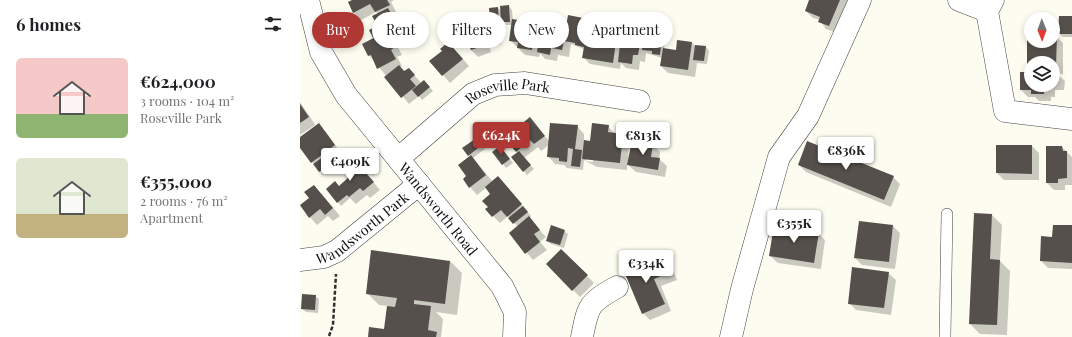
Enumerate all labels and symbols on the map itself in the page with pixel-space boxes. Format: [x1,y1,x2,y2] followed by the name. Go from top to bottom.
[1024,12,1060,48] north arrow
[460,73,552,107] street label: Roseville Park
[473,122,529,156] pin: €624K
[615,122,671,156] pin: €813K
[818,137,874,171] pin: €836K
[322,148,378,182] pin: €409K
[394,157,482,259] street label: Wandsworth Road
[314,187,412,268] street label: Wandsworth Park
[766,210,822,244] pin: €355K
[618,250,674,284] pin: €334K

